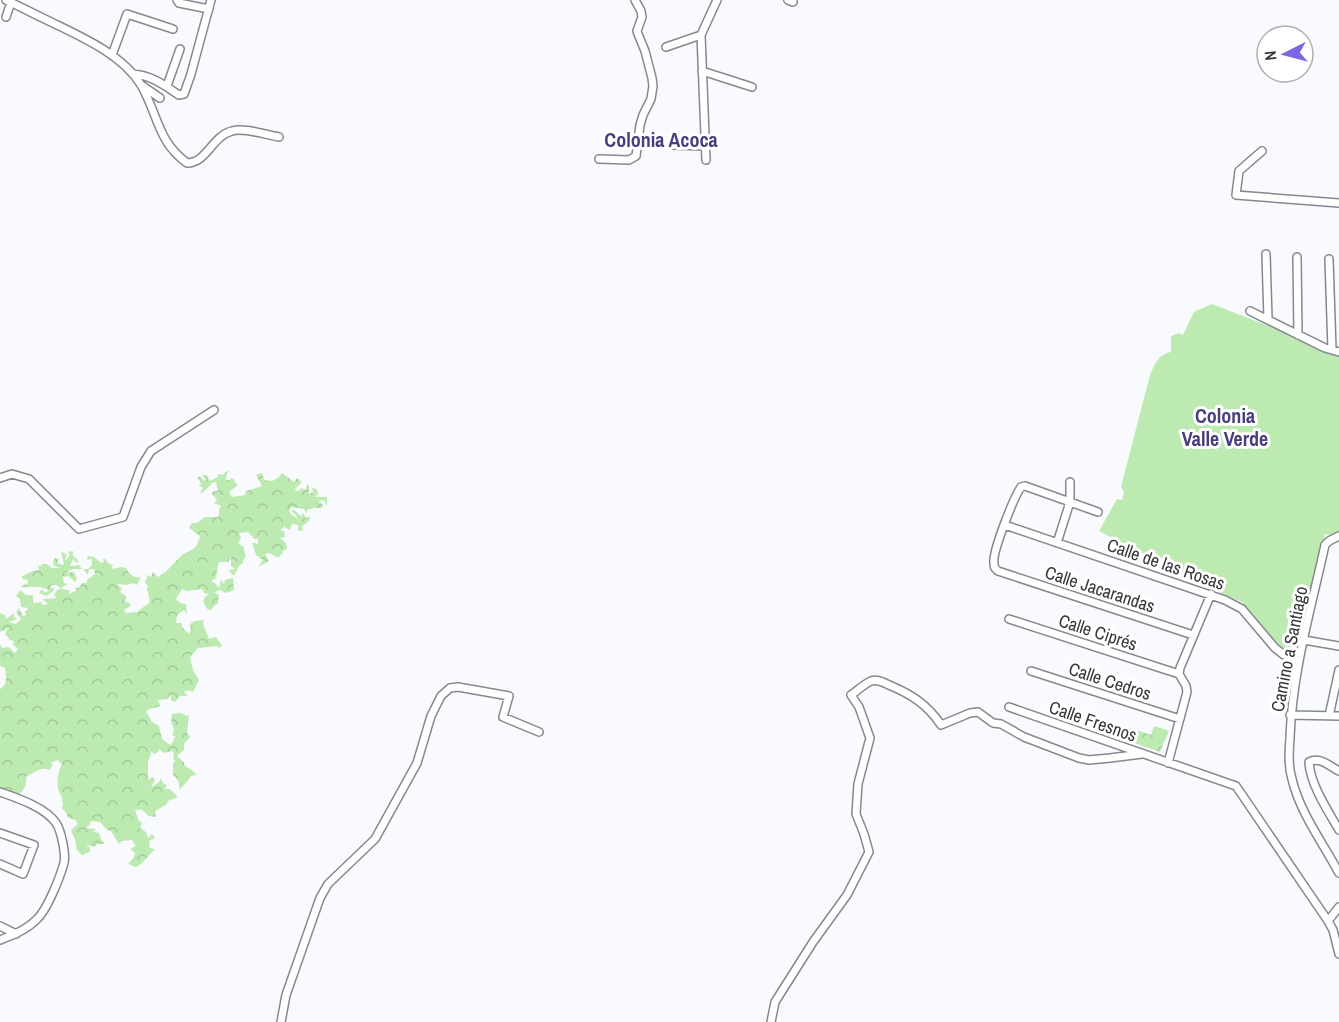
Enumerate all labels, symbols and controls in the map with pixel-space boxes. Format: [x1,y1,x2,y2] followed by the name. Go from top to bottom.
[1255,24,1315,84] north arrow
[1259,50,1282,61] text: N
[604,126,718,153] district label: Colonia Acoca
[1182,402,1268,452] district label: Colonia Valle Verde
[1104,532,1228,596] street label: Calle de las Rosas
[1042,559,1158,619] street label: Calle Jacarandas
[1265,584,1313,714] street label: Camino a Santiago
[1056,608,1140,656] street label: Calle Ciprés
[1066,656,1154,706] street label: Calle Cedros
[1046,694,1140,748] street label: Calle Fresnos

